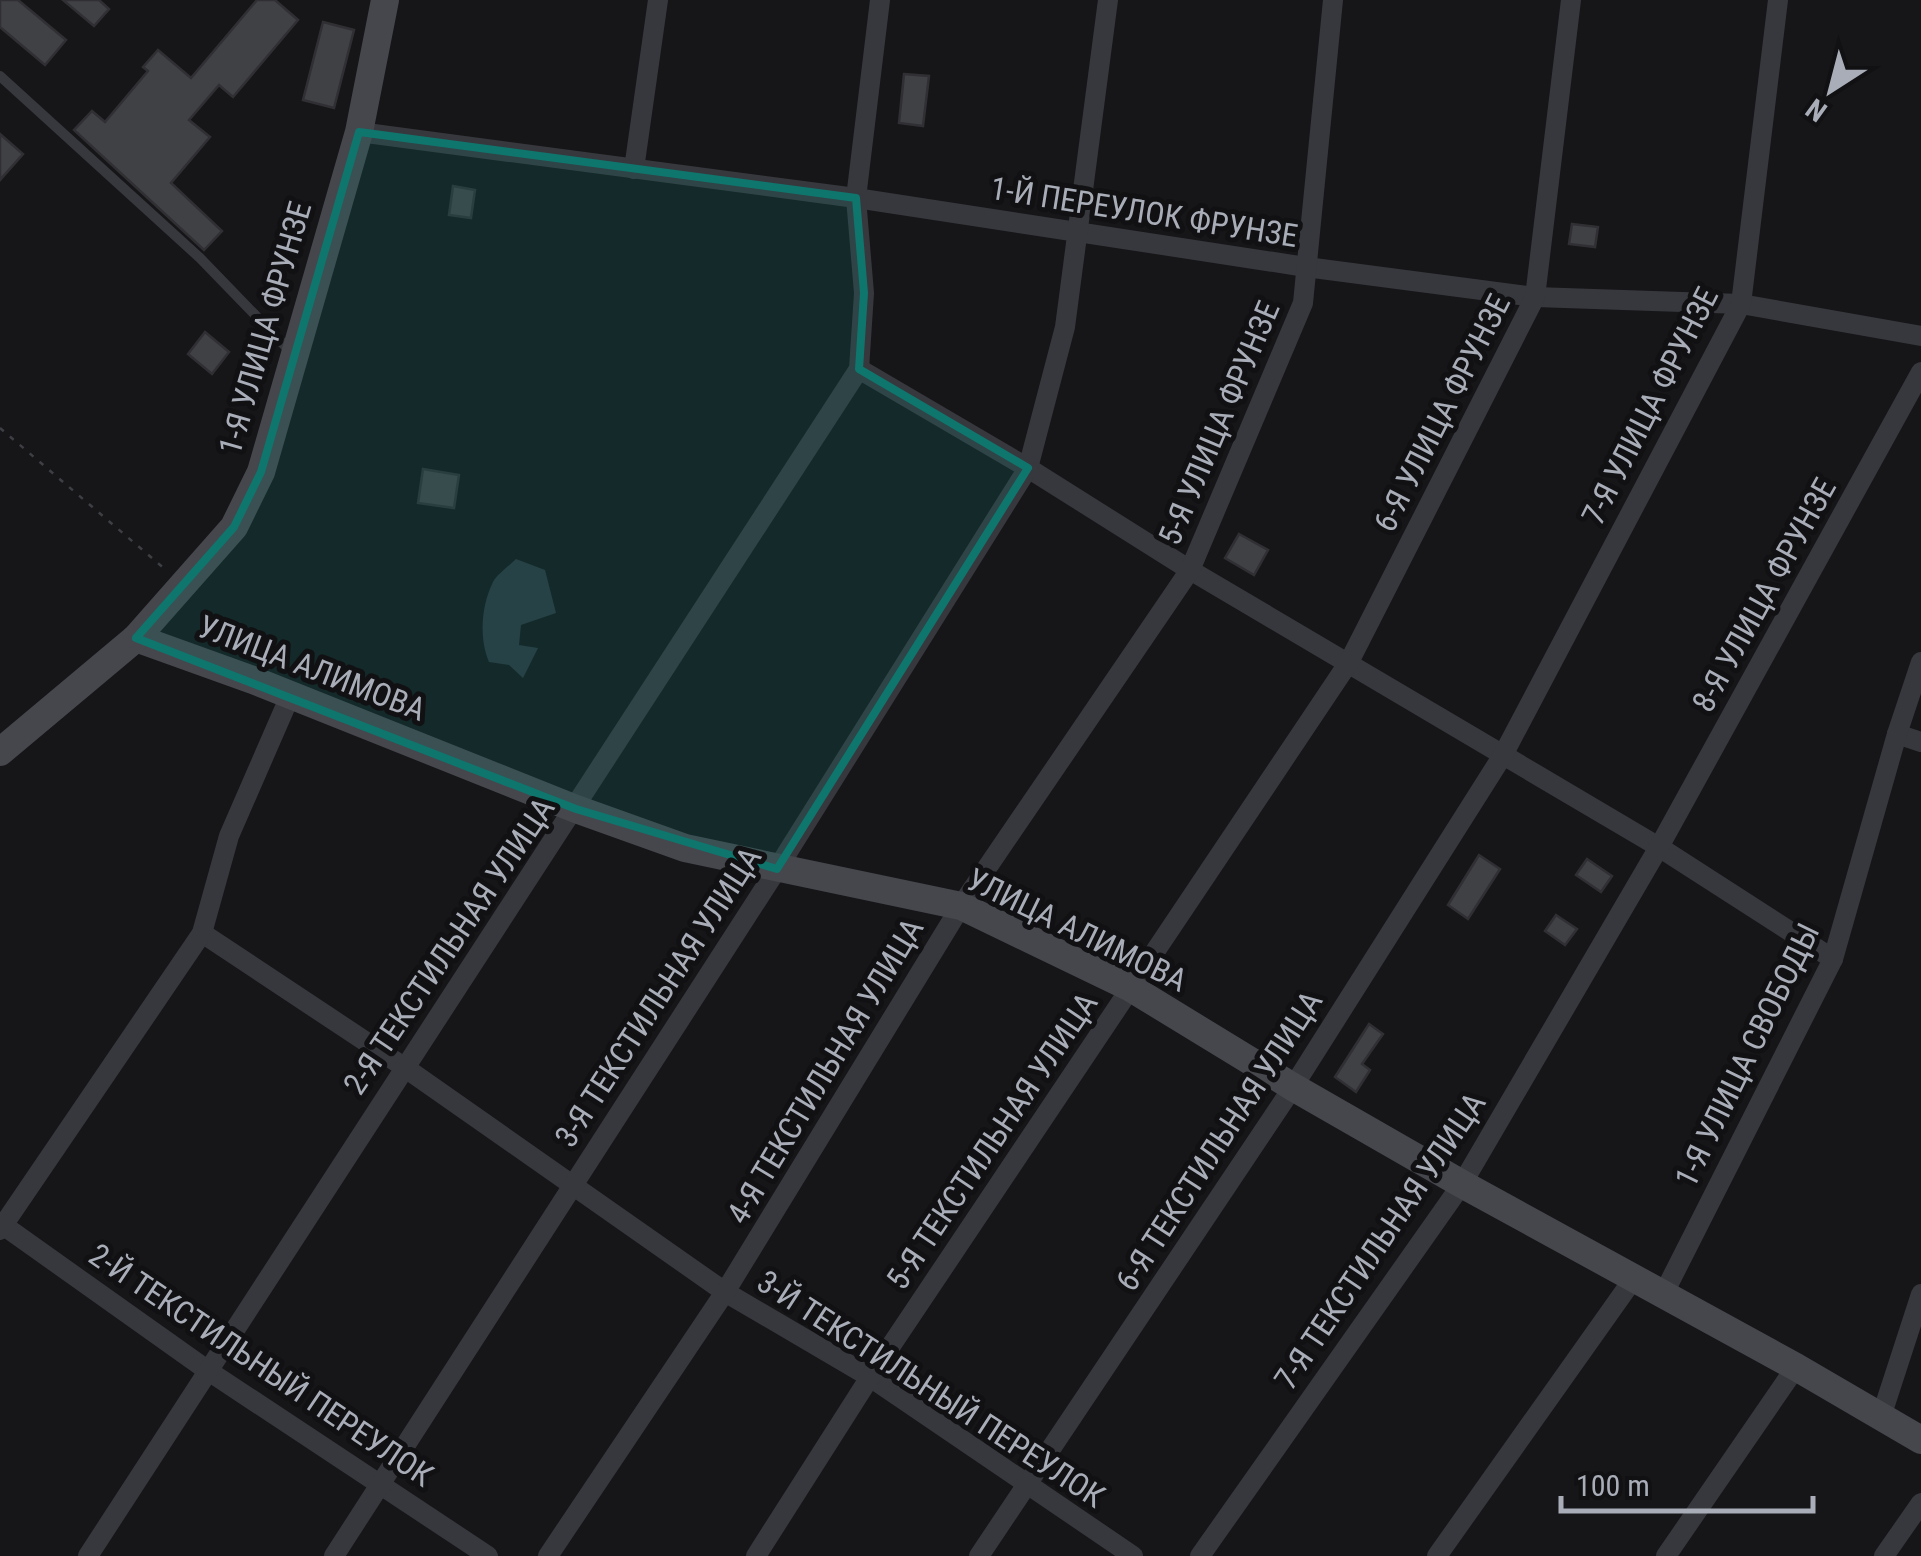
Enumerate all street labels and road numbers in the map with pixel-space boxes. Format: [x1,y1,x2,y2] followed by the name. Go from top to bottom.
[988,169,1300,255] street label: 1-Й ПЕРЕУЛОК ФРУНЗЕ
[211,197,319,459] street label: 1-Я УЛИЦА ФРУНЗЕ
[1574,281,1726,531] street label: 7-Я УЛИЦА ФРУНЗЕ
[1366,288,1518,538] street label: 6-Я УЛИЦА ФРУНЗЕ
[1151,295,1287,551] street label: 5-Я УЛИЦА ФРУНЗЕ
[1684,472,1844,718] street label: 8-Я УЛИЦА ФРУНЗЕ
[193,607,431,729] street label: УЛИЦА АЛИМОВА
[336,790,562,1102] street label: 2-Я ТЕКСТИЛЬНАЯ УЛИЦА
[547,840,769,1154] street label: 3-Я ТЕКСТИЛЬНАЯ УЛИЦА
[961,860,1193,1000] street label: УЛИЦА АЛИМОВА
[719,911,931,1231] street label: 4-Я ТЕКСТИЛЬНАЯ УЛИЦА
[1667,917,1827,1193] street label: 1-Я УЛИЦА СВОБОДЫ
[1108,984,1330,1298] street label: 6-Я ТЕКСТИЛЬНАЯ УЛИЦА
[879,985,1105,1297] street label: 5-Я ТЕКСТИЛЬНАЯ УЛИЦА
[1267,1085,1493,1397] street label: 7-Я ТЕКСТИЛЬНАЯ УЛИЦА
[82,1236,440,1494] street label: 2-Й ТЕКСТИЛЬНЫЙ ПЕРЕУЛОК
[750,1262,1112,1516] street label: 3-Й ТЕКСТИЛЬНЫЙ ПЕРЕУЛОК

